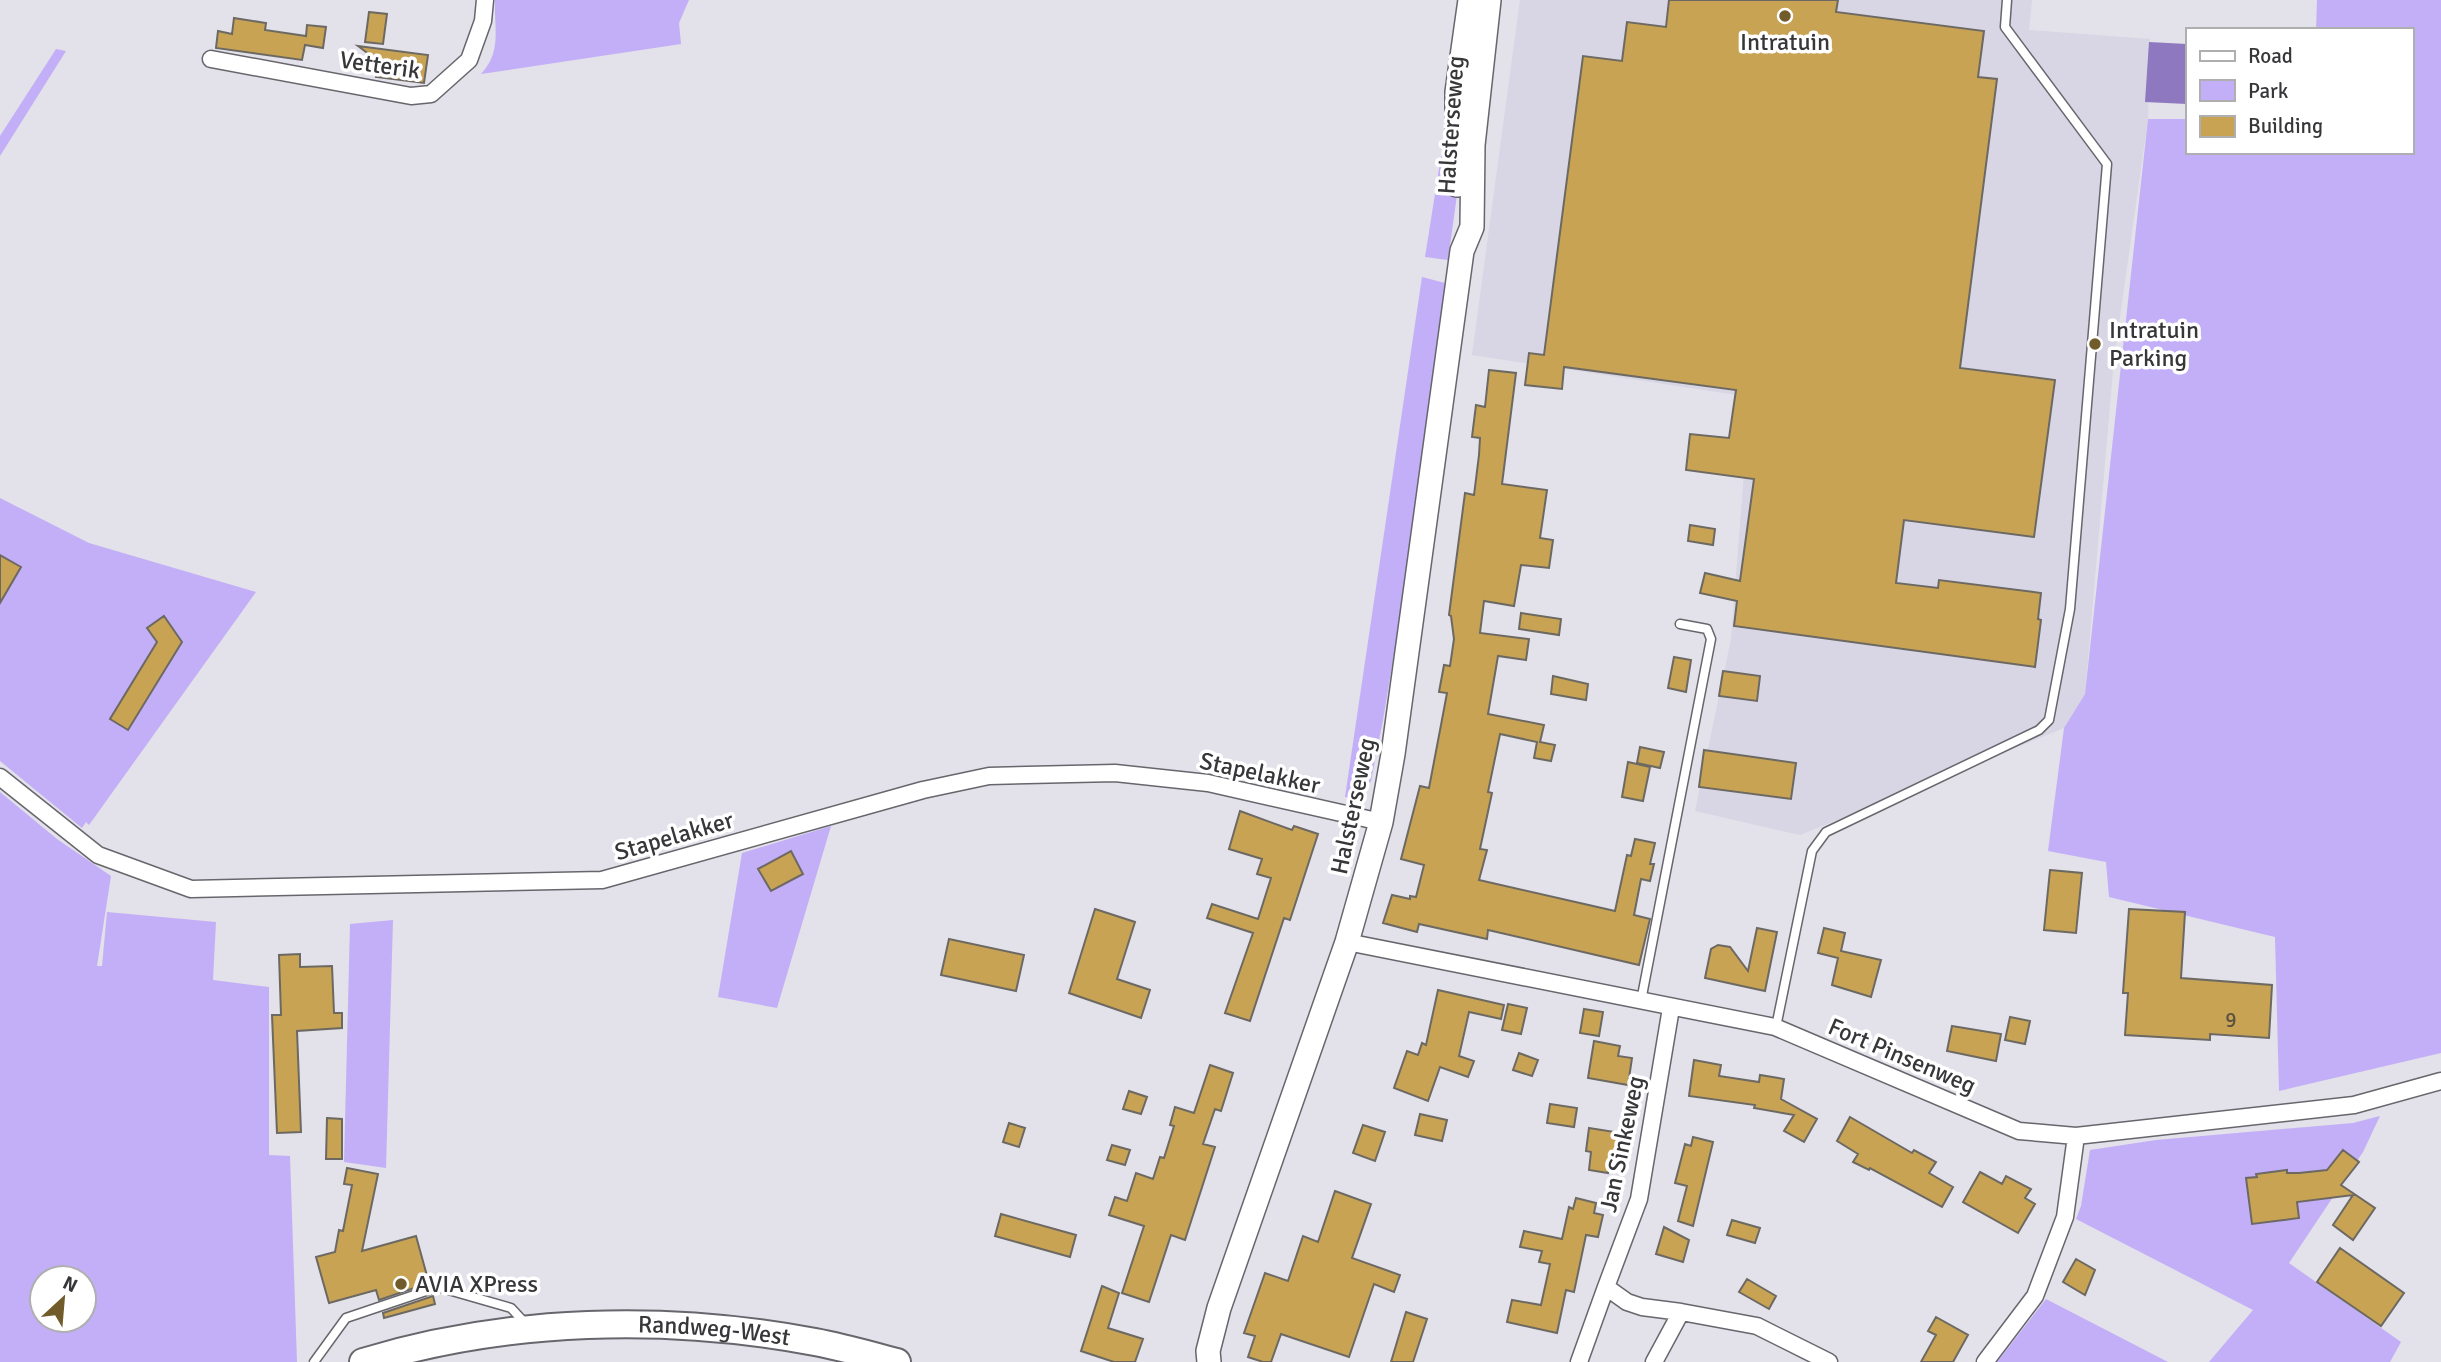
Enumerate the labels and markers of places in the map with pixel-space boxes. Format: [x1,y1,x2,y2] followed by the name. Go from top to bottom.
[1777,8,1793,24] marker: Intratuin
[1740,27,1830,57] place label: Intratuin
[2109,315,2199,373] place label: Intratuin Parking
[2087,336,2103,352] marker: Intratuin Parking
[415,1269,538,1299] place label: AVIA XPress
[393,1276,409,1292] marker: AVIA XPress

